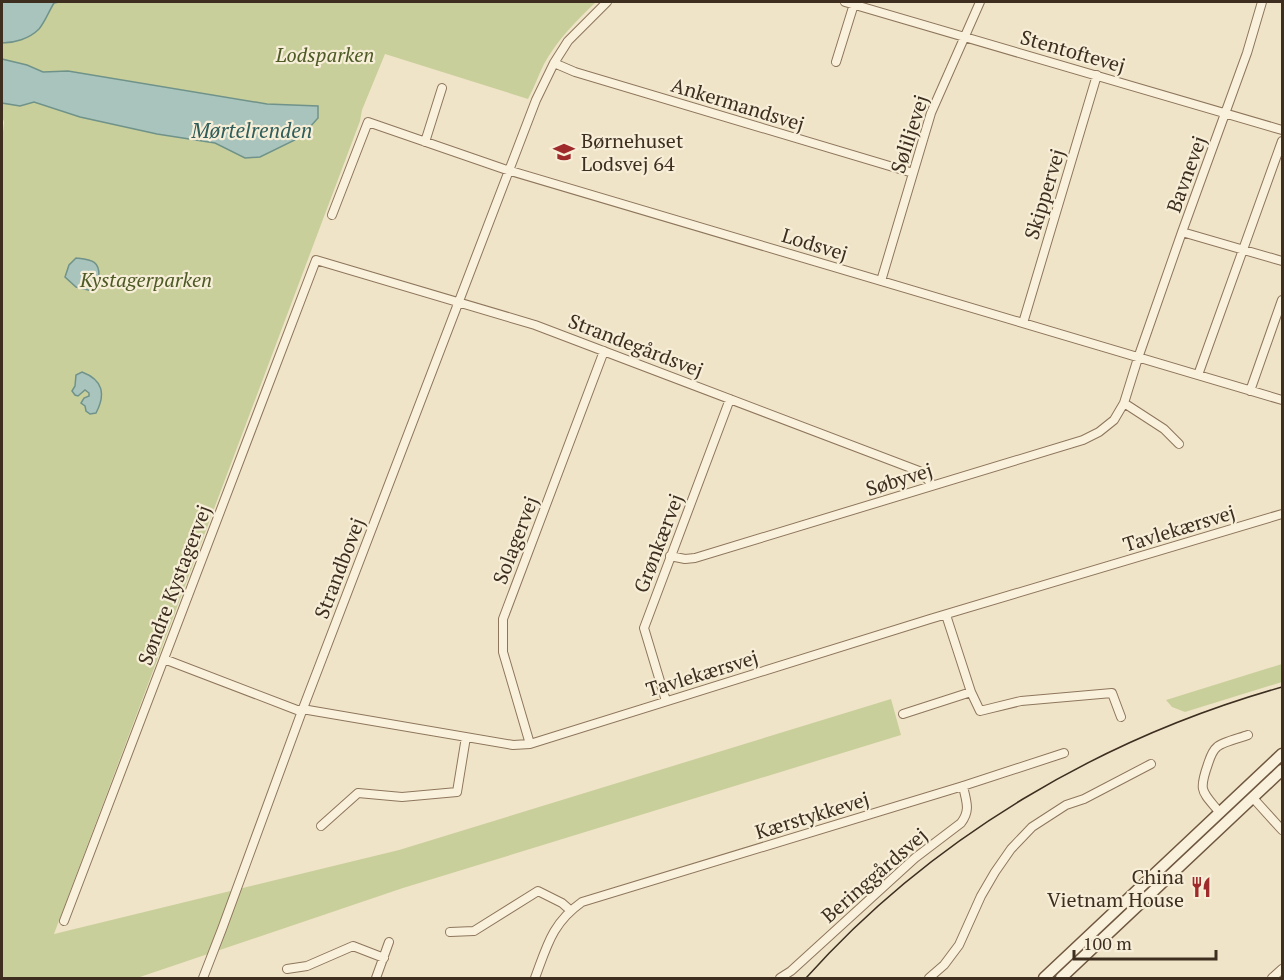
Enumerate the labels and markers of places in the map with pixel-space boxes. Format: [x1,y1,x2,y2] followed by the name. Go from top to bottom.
[581,127,684,177] place label: Børnehuset Lodsvej 64
[552,140,576,164] school or university icon: Børnehuset Lodsvej 64
[1047,863,1184,913] place label: China Vietnam House
[1189,875,1213,899] restaurant icon: China Vietnam House

